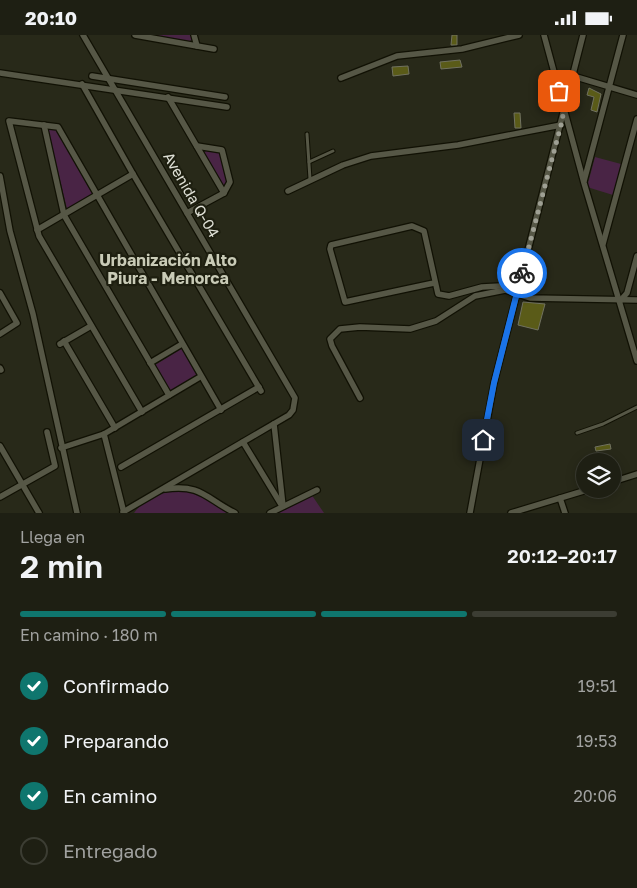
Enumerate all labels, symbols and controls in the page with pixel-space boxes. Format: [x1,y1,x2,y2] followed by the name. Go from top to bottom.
[25,6,77,29] text: 20:10
[538,70,580,112] pin
[545,77,573,105] icon: bag
[160,148,224,241] street label: Avenida Q-04
[497,248,547,298] courier
[99,250,237,288] district label: Urbanización Alto Piura - Menorca
[508,259,536,287] icon: bike
[462,419,504,461] pin
[469,426,497,454] icon: home
[576,453,621,498] map controls
[576,453,621,498] button: layers
[20,527,85,547] text: Llega en
[507,544,617,567] text: 20:12–20:17
[20,547,103,585] text: 2 min
[20,625,158,645] text: En camino · 180 m
[20,672,48,700] icon: check
[63,674,169,697] text: Confirmado
[578,676,617,696] text: 19:51
[20,727,48,755] icon: check
[63,729,169,752] text: Preparando
[576,731,617,751] text: 19:53
[20,782,48,810] icon: check
[63,784,157,807] text: En camino
[573,786,617,806] text: 20:06
[63,839,157,862] text: Entregado

